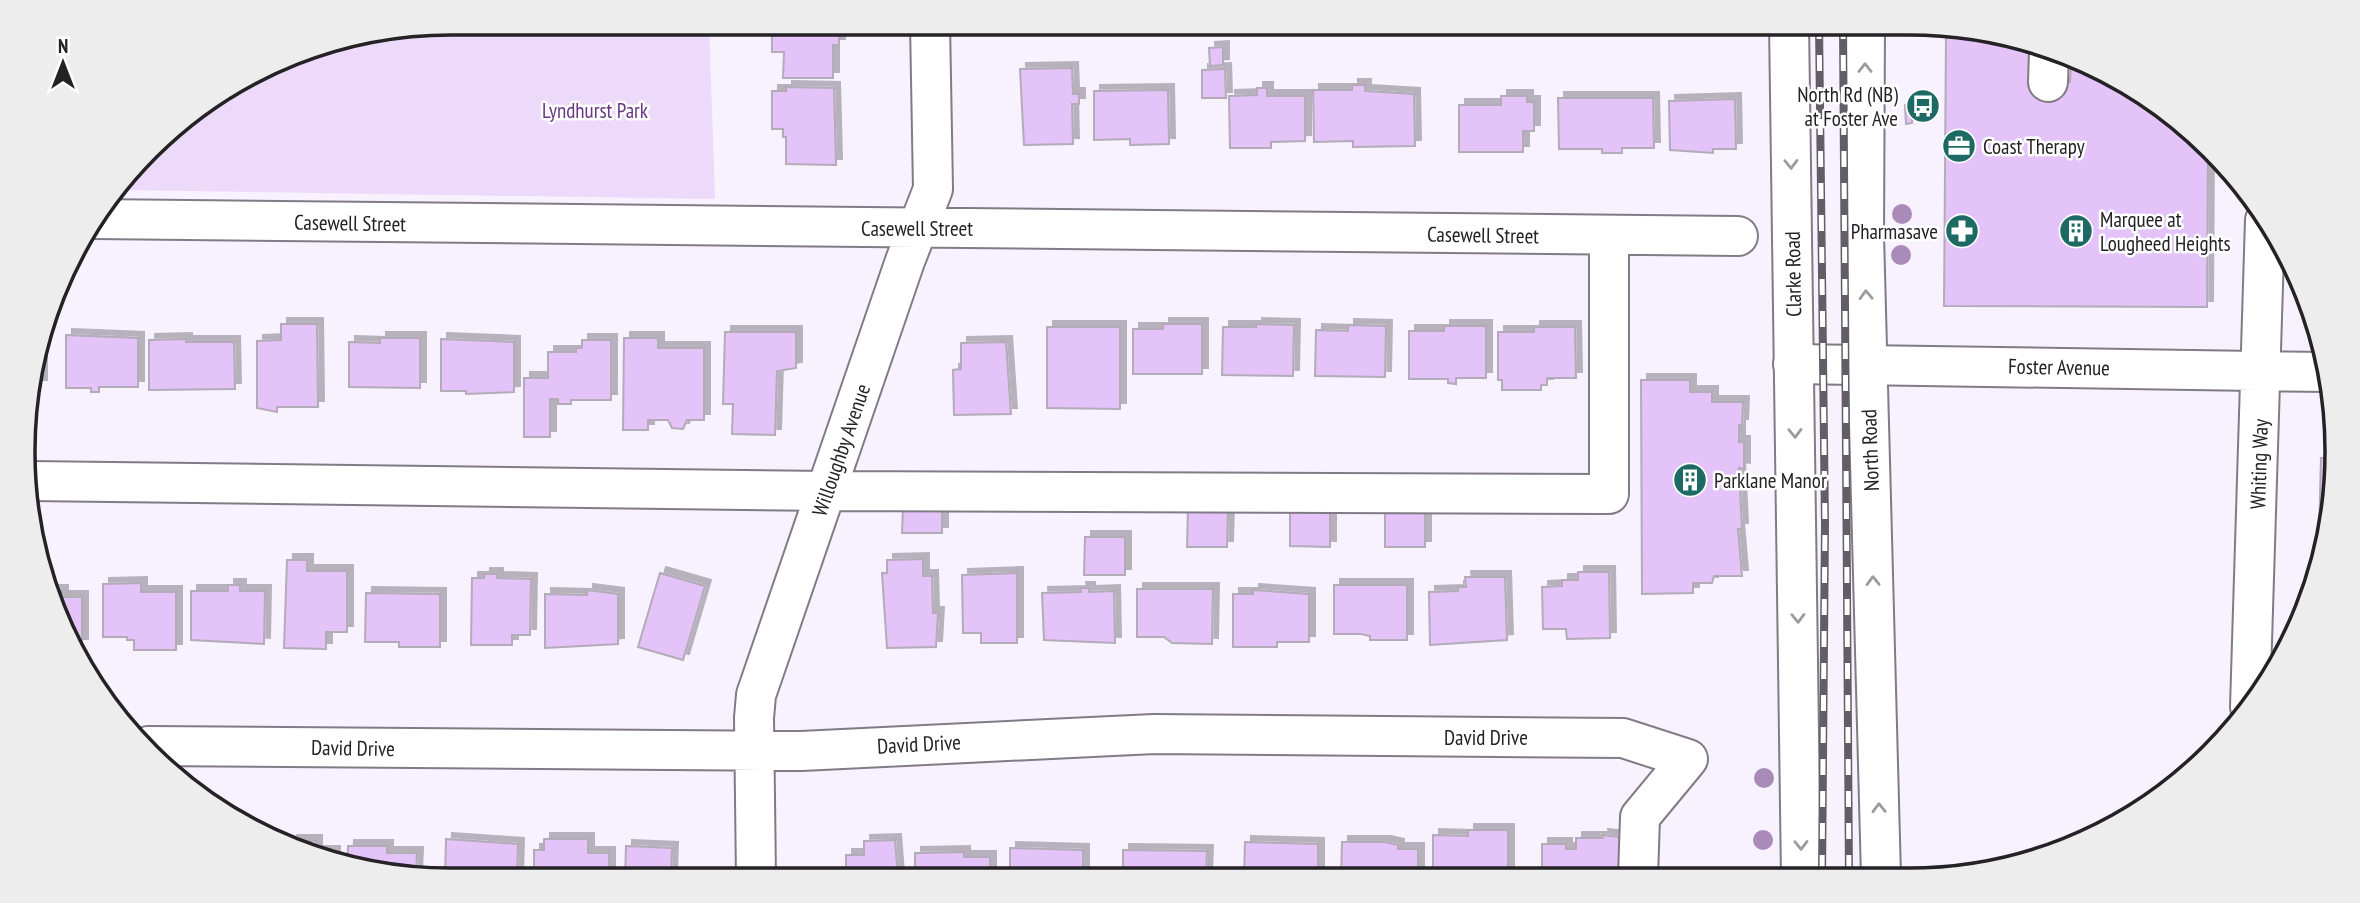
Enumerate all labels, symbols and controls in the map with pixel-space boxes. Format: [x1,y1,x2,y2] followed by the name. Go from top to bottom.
[28,28,98,98] north arrow
[58,34,68,58] text: N
[1857,62,1873,73] one-way arrow
[1797,81,1898,132] place label: North Rd (NB) at Foster Ave
[1904,87,1942,125] bus stop icon: North Rd (NB) at Foster Ave
[542,97,648,124] park label: Lyndhurst Park
[1940,127,1978,165] office icon: Coast Therapy
[1983,133,2085,160] place label: Coast Therapy
[1784,159,1799,170] one-way arrow
[2100,206,2231,257] place label: Marquee at Lougheed Heights
[294,209,406,237] street label: Casewell Street
[1943,212,1981,250] pharmacy icon: Pharmasave
[2057,212,2095,250] building icon: Marquee at Lougheed Heights
[861,215,973,242] street label: Casewell Street
[1851,218,1938,245] place label: Pharmasave
[1427,221,1539,249] street label: Casewell Street
[1779,231,1807,317] street label: Clarke Road
[1859,290,1874,301] one-way arrow
[2008,353,2110,381] street label: Foster Avenue
[806,380,876,520] street label: Willoughby Avenue
[1855,409,1885,491] street label: North Road
[2244,418,2274,510] street label: Whiting Way
[1787,427,1802,438] one-way arrow
[1671,461,1709,499] building icon: Parklane Manor
[1714,467,1827,494] place label: Parklane Manor
[1866,575,1881,586] one-way arrow
[1790,613,1806,624] one-way arrow
[1444,724,1528,751] street label: David Drive
[876,728,962,760] street label: David Drive
[311,734,395,762] street label: David Drive
[1872,803,1887,814] one-way arrow
[1793,840,1808,851] one-way arrow

